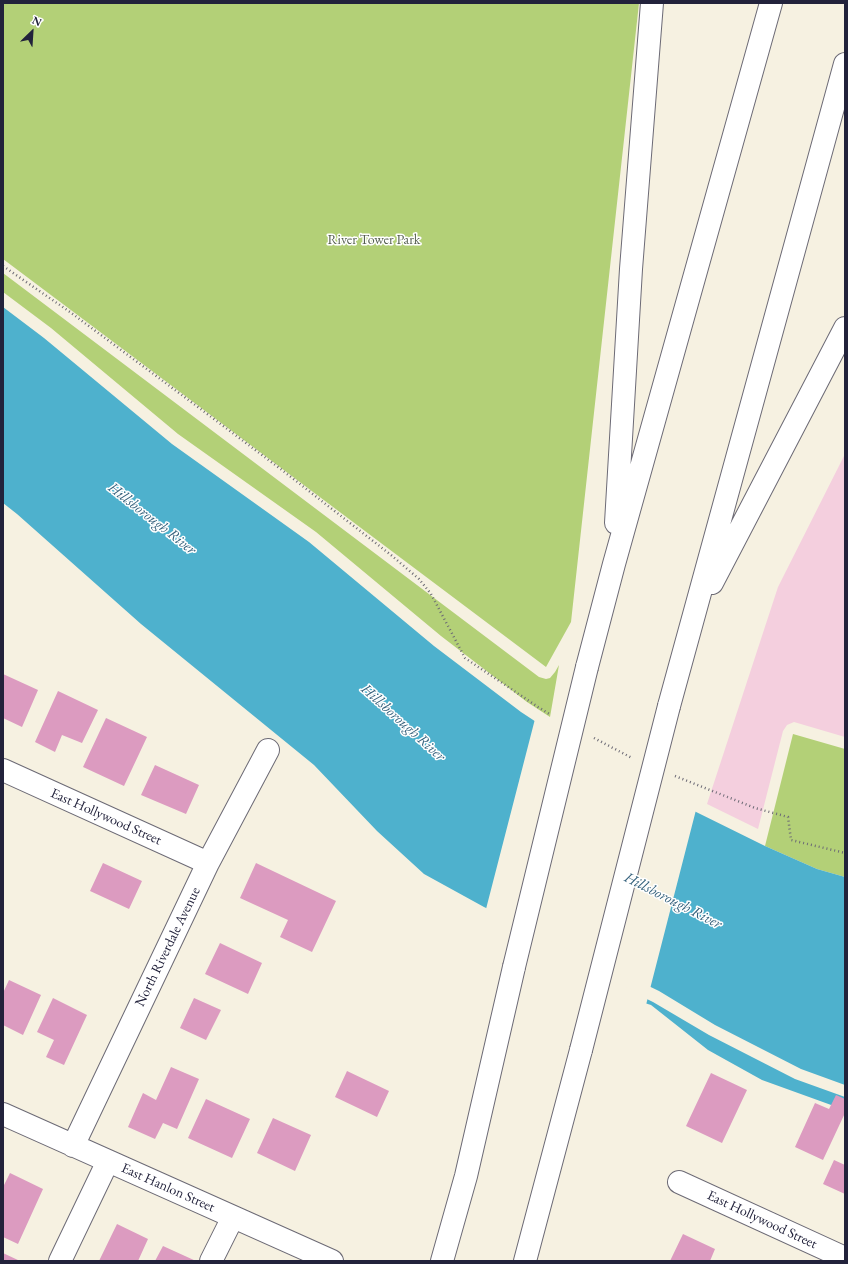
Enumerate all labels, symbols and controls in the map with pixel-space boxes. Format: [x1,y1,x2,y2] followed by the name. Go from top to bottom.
[12,12,52,52] north arrow
[30,13,44,29] text: N
[328,232,420,248] park label: River Tower Park
[104,479,200,559] water label: Hillsborough River
[357,681,449,765] water label: Hillsborough River
[48,785,164,849] street label: East Hollywood Street
[621,869,725,933] water label: Hillsborough River
[132,884,204,1010] street label: North Riverdale Avenue
[119,1160,217,1216] street label: East Hanlon Street
[704,1187,820,1253] street label: East Hollywood Street

